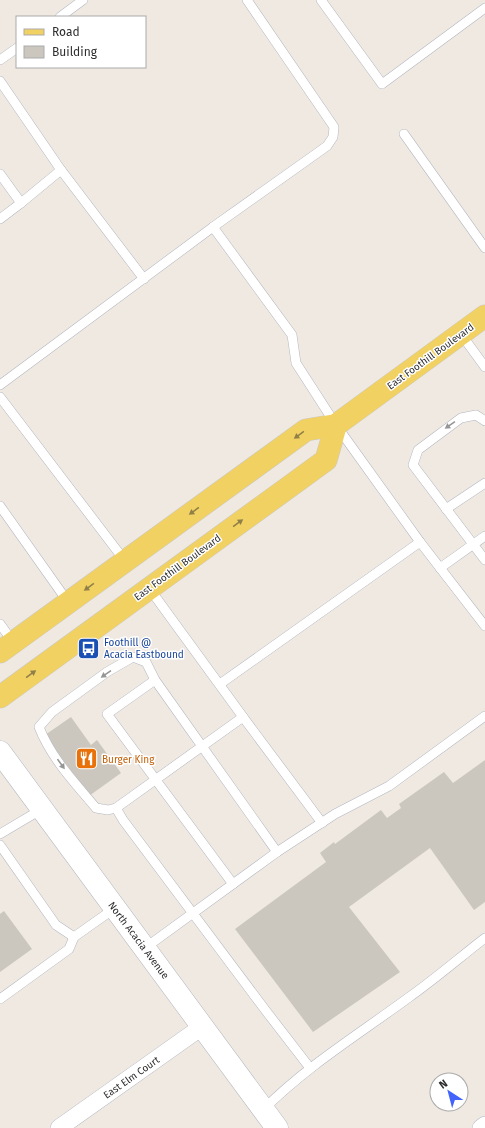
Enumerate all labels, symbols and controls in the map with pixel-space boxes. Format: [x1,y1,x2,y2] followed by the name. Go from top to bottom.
[16,16,146,68] legend
[52,25,80,39] text: Road
[52,45,98,59] text: Building
[385,321,476,392] street label: East Foothill Boulevard
[445,421,455,429] one-way arrow
[294,431,305,439] one-way arrow
[189,507,199,515] one-way arrow
[233,519,243,527] one-way arrow
[132,532,223,603] street label: East Foothill Boulevard
[83,583,94,591] one-way arrow
[76,635,102,661] bus stop icon: Foothill @ Acacia Eastbound
[104,637,184,661] place label: Foothill @ Acacia Eastbound
[26,670,37,678] one-way arrow
[100,670,111,678] one-way arrow
[73,746,99,772] restaurant icon: Burger King
[102,754,155,766] place label: Burger King
[57,759,65,770] one-way arrow
[105,900,171,982] street label: North Acacia Avenue
[101,1054,162,1102] street label: East Elm Court
[429,1072,469,1112] north arrow
[437,1077,450,1092] text: N

